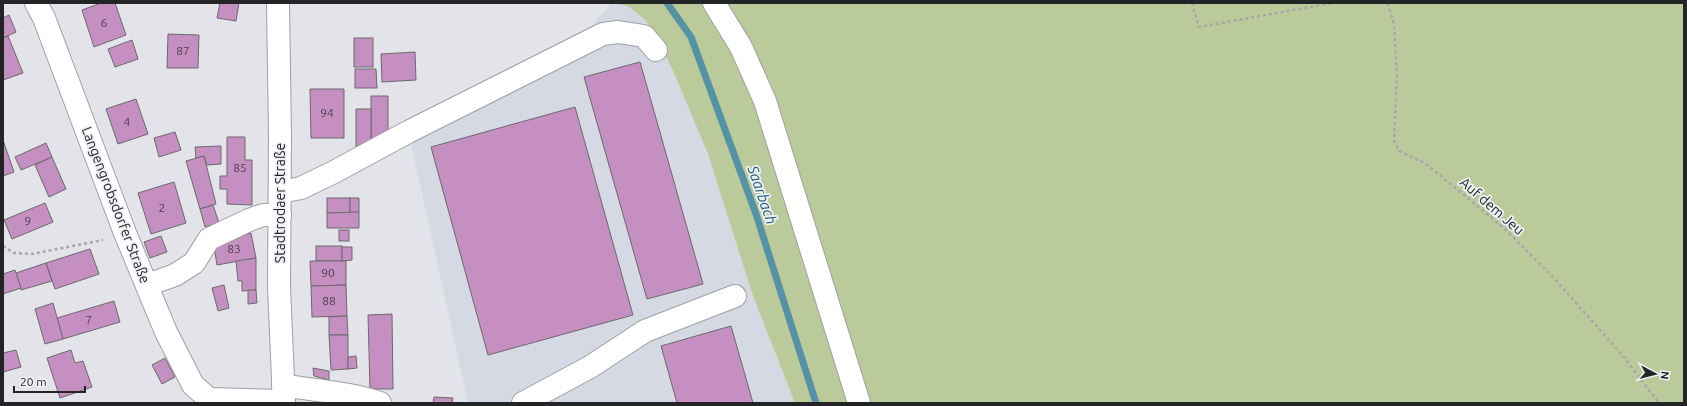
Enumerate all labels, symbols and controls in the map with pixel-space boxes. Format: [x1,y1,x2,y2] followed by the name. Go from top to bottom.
[101,16,108,29] house number: 6
[176,44,190,57] house number: 87
[320,106,334,119] house number: 94
[124,115,131,128] house number: 4
[79,124,153,286] street label: Langengrobsdorfer Straße
[272,143,288,263] street label: Stadtrodaer Straße
[233,161,247,174] house number: 85
[744,162,780,226] water label: Saarbach
[1457,174,1527,238] street label: Auf dem Jeu
[159,201,165,214] house number: 2
[25,214,31,227] house number: 9
[227,242,241,255] house number: 83
[321,266,335,279] house number: 90
[322,294,336,307] house number: 88
[86,313,92,326] house number: 7
[1635,354,1675,394] north arrow
[14,368,85,394] scale bar
[1658,370,1671,380] text: N
[20,375,47,388] text: 20 m

